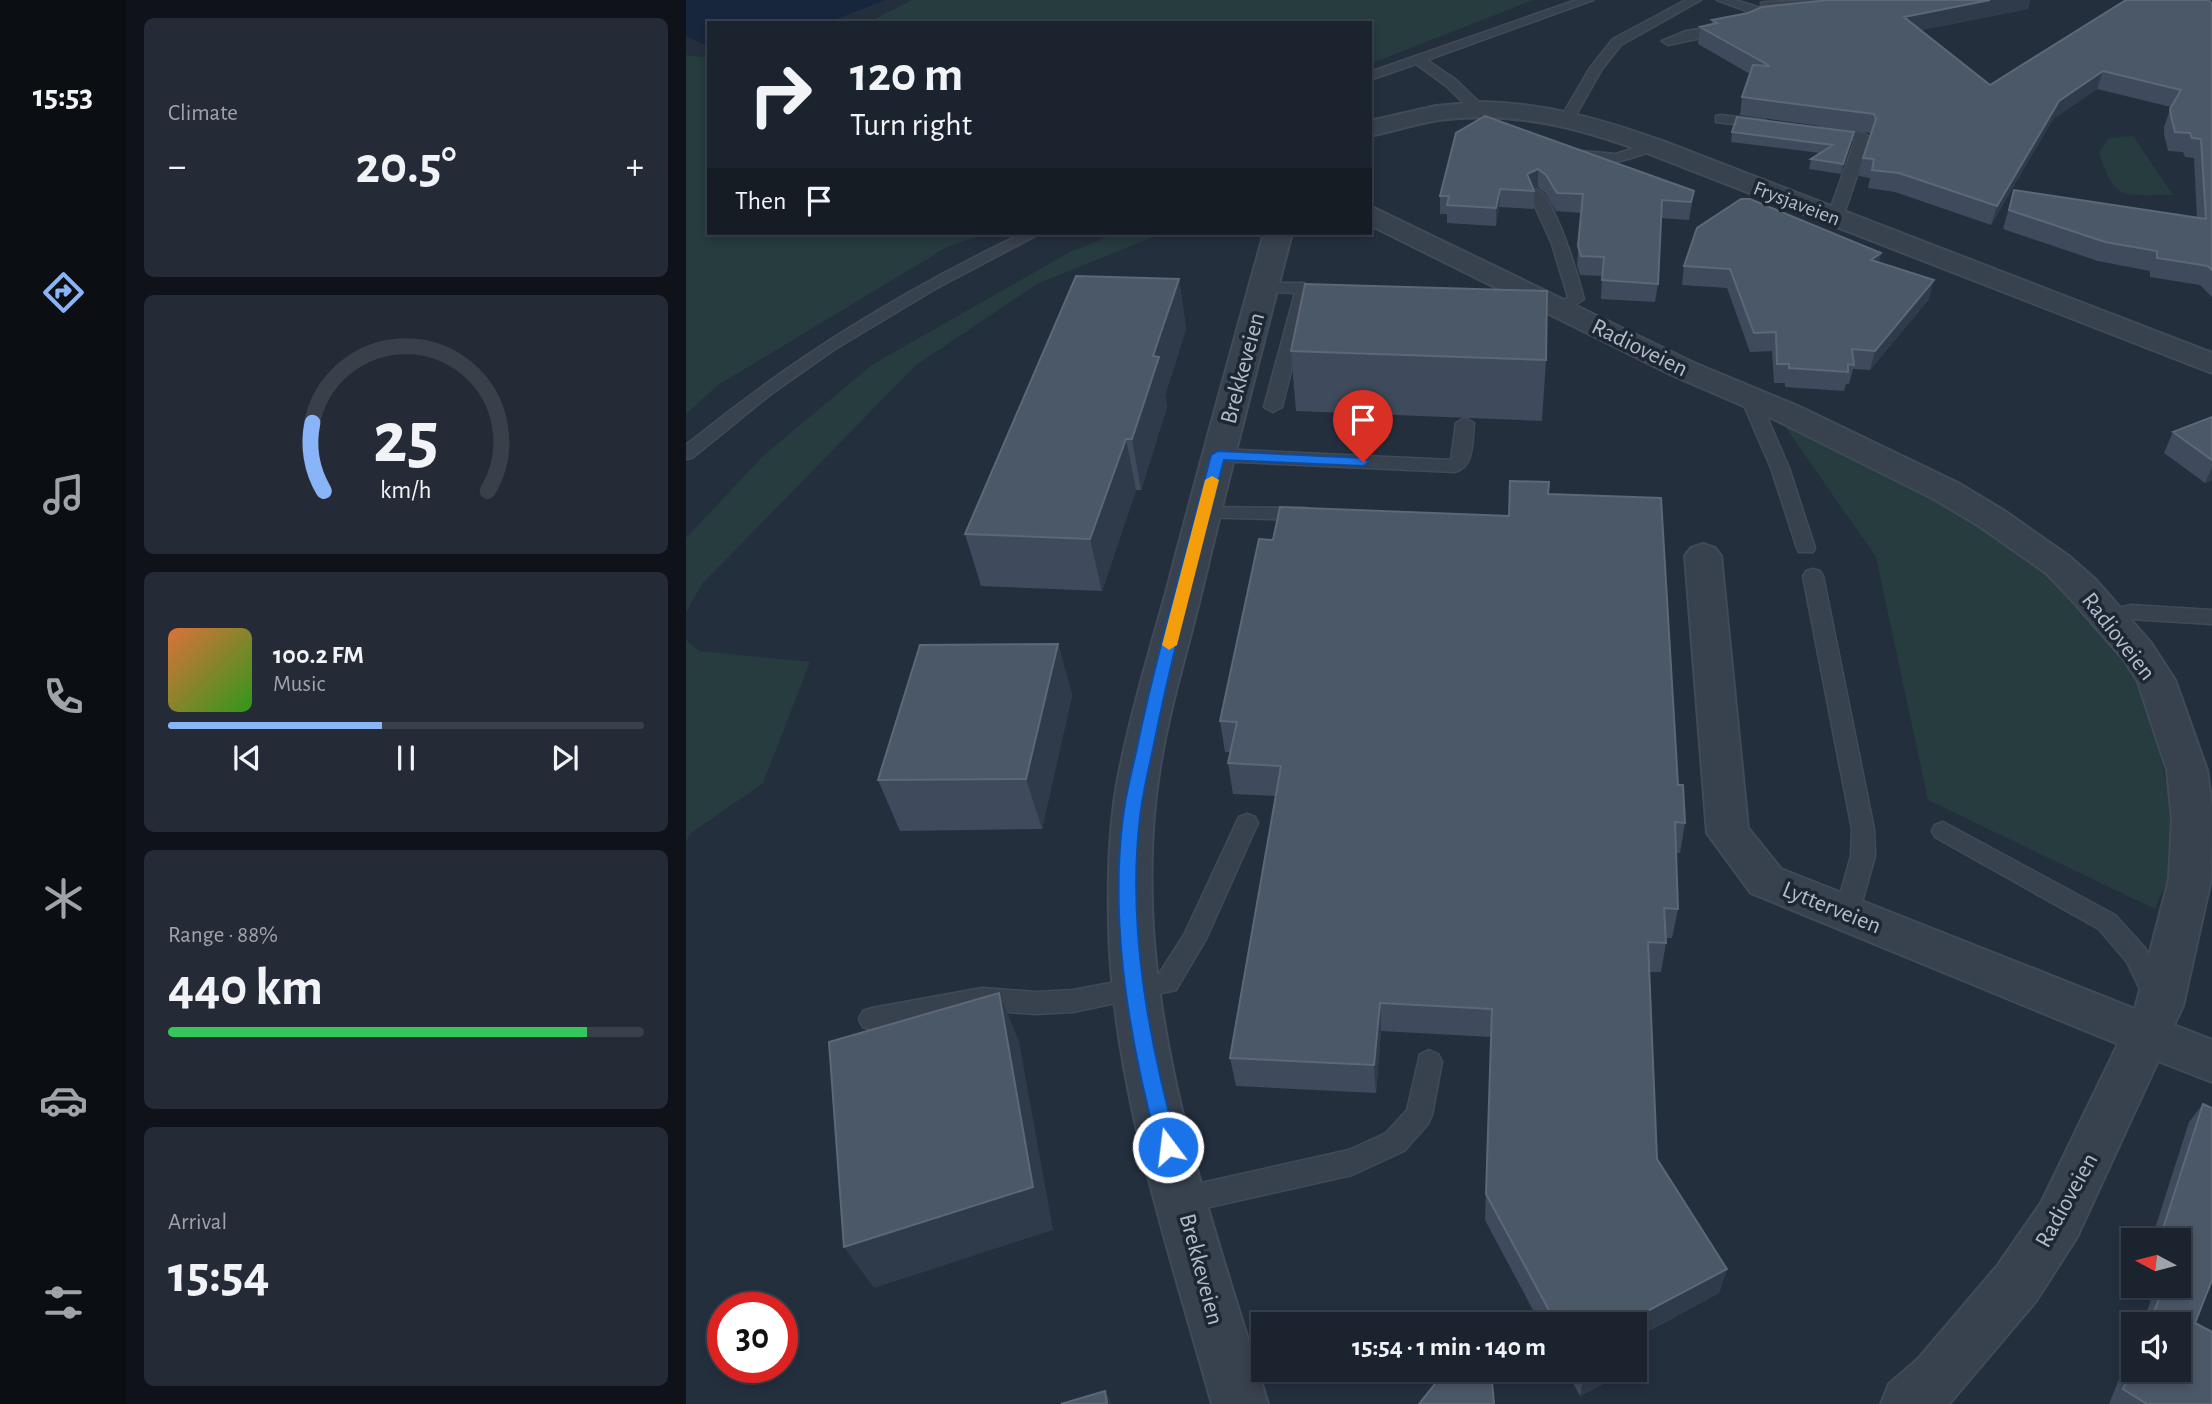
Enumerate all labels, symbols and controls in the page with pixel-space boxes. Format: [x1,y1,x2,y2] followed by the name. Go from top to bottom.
[735,49,826,140] icon: right
[850,51,963,100] text: 120 m
[33,80,93,112] text: 15:53
[168,102,238,125] text: Climate
[850,109,972,141] text: Turn right
[355,140,457,192] text: 20.5°
[168,148,186,186] text: −
[626,148,644,186] text: +
[1751,177,1843,230] street label: Frysjaveien
[800,182,838,220] icon: arrive
[735,188,786,214] text: Then
[39,268,88,317] icon: directions
[1217,310,1269,426] street label: Brekkeveien
[1588,314,1691,381] street label: Radioveien
[1333,390,1393,462] pin
[1344,401,1382,439] icon: arrive
[373,403,439,476] text: 25
[39,470,88,519] icon: music
[380,478,432,503] text: km/h
[2077,588,2160,685] street label: Radioveien
[273,642,364,668] text: 100.2 FM
[39,672,88,721] icon: phone
[273,673,325,696] text: Music
[228,739,266,777] icon: previous
[387,739,425,777] icon: pause
[546,739,584,777] icon: next
[39,874,88,923] icon: climate
[1779,877,1884,939] street label: Lytterveien
[168,924,278,947] text: Range · 88%
[168,962,323,1014] text: 440 km
[39,1076,88,1125] icon: car
[1131,1110,1205,1184] position arrow
[2031,1149,2103,1252] street label: Radioveien
[168,1211,227,1234] text: Arrival
[1175,1211,1227,1327] street label: Brekkeveien
[2121,1228,2191,1298] north arrow
[2121,1228,2191,1382] map controls
[168,1249,270,1301] text: 15:54
[39,1278,88,1327] icon: filters
[707,1292,798,1383] speed limit sign: 30
[2121,1312,2191,1382] button: sound
[1352,1334,1546,1360] text: 15:54 · 1 min · 140 m

